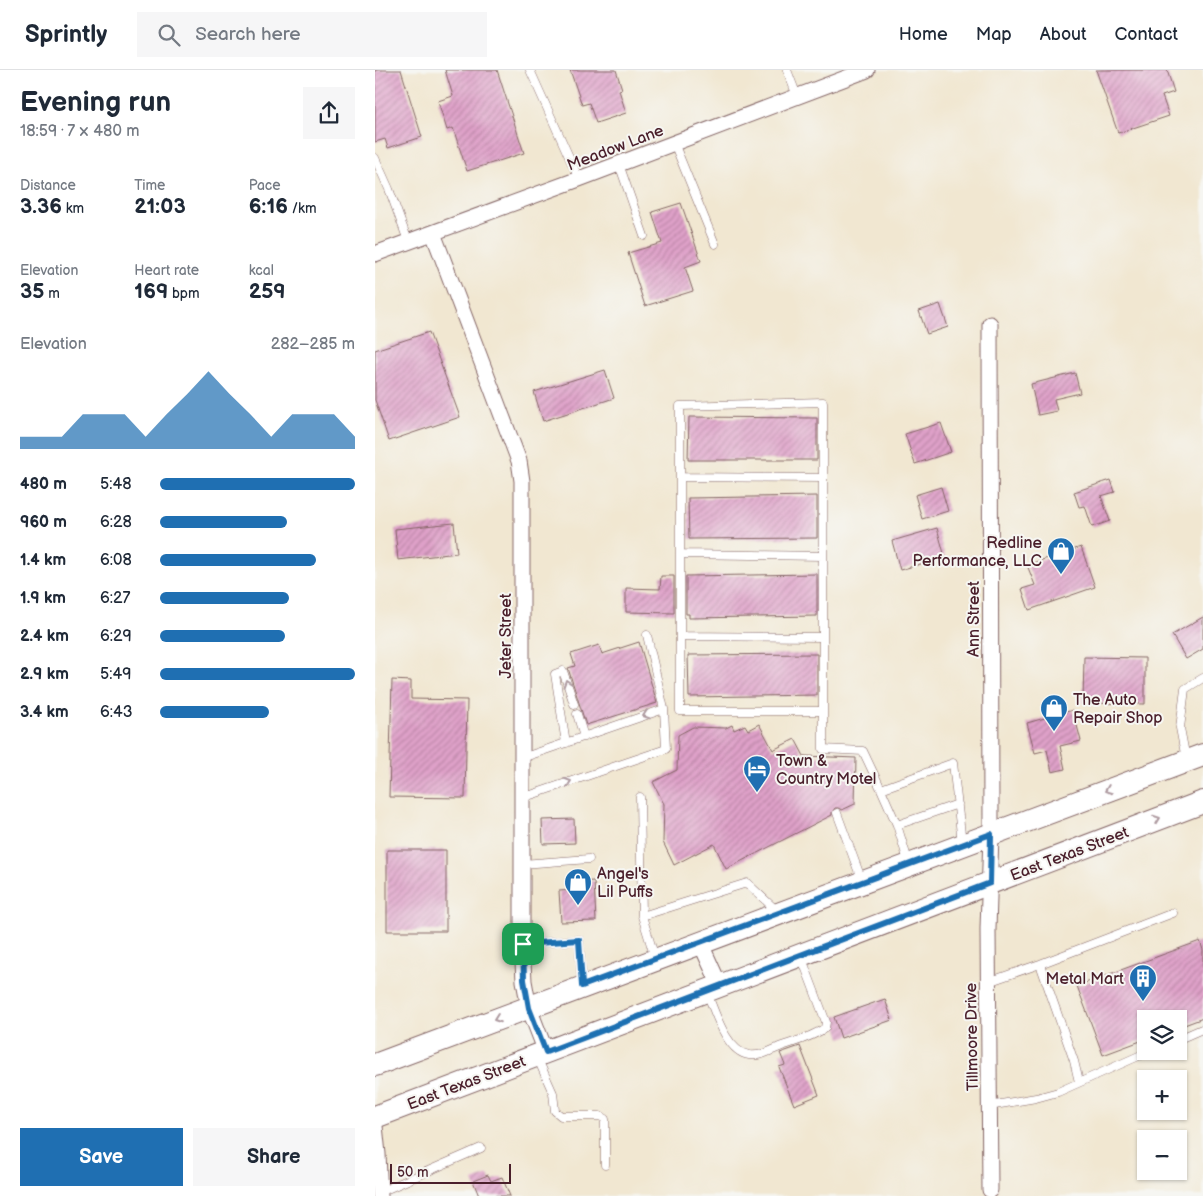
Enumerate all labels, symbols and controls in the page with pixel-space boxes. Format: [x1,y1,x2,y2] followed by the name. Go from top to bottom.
[137,12,487,57] search box
[25,20,107,49] text: Sprintly
[155,21,183,49] icon: search
[195,23,301,46] text: Search here
[899,24,948,45] text: Home
[976,24,1012,45] text: Map
[1040,24,1087,45] text: About
[1115,24,1178,45] text: Contact
[20,86,171,119] text: Evening run
[303,87,355,139] button: share
[565,121,667,176] street label: Meadow Lane
[20,122,139,141] text: 18:59 · 7 × 480 m
[20,177,76,194] text: Distance
[134,177,165,194] text: Time
[249,177,281,194] text: Pace
[20,194,62,219] text: 3.36
[134,194,186,219] text: 21:03
[249,194,288,219] text: 6:16
[62,200,84,217] text: km
[288,200,317,217] text: /km
[20,262,78,279] text: Elevation
[134,262,199,279] text: Heart rate
[249,262,274,279] text: kcal
[20,279,44,304] text: 35
[134,279,168,304] text: 169
[249,279,286,304] text: 259
[44,285,60,302] text: m
[168,285,200,302] text: bpm
[20,335,87,354] text: Elevation
[271,335,355,354] text: 282–285 m
[20,475,67,494] text: 480 m
[100,475,132,494] text: 5:48
[20,513,67,532] text: 960 m
[100,513,132,532] text: 6:28
[913,534,1043,571] place label: Redline Performance, LLC
[1046,536,1076,575] shop icon: Redline Performance, LLC
[20,551,66,570] text: 1.4 km
[100,551,132,570] text: 6:08
[965,581,984,657] street label: Ann Street
[20,589,66,608] text: 1.9 km
[100,589,130,608] text: 6:27
[497,593,516,679] street label: Jeter Street
[20,627,69,646] text: 2.4 km
[100,627,132,646] text: 6:29
[20,665,69,684] text: 2.9 km
[100,665,131,684] text: 5:49
[563,679,573,688] one-way arrow
[1073,691,1163,728] place label: The Auto Repair Shop
[1039,693,1069,732] shop icon: The Auto Repair Shop
[20,703,69,722] text: 3.4 km
[100,703,133,722] text: 6:43
[642,709,651,719] one-way arrow
[776,752,876,789] place label: Town & Country Motel
[742,754,772,793] hotel icon: Town & Country Motel
[564,778,572,788] one-way arrow
[1104,784,1113,794] one-way arrow
[1152,815,1160,825] one-way arrow
[1008,823,1132,886] street label: East Texas Street
[597,865,653,902] place label: Angel's Lil Puffs
[563,867,593,906] shop icon: Angel's Lil Puffs
[502,923,544,965] pin
[509,930,537,958] icon: arrive
[1128,963,1158,1002] building icon: Metal Mart
[1046,970,1124,989] place label: Metal Mart
[962,982,983,1091] street label: Tillmoore Drive
[1137,1010,1187,1180] map controls
[1137,1010,1187,1060] button: layers
[493,1013,502,1023] one-way arrow
[405,1052,529,1115] street label: East Texas Street
[1137,1070,1187,1120] button: +
[20,1128,183,1186] button: Save
[193,1128,355,1186] button: Share
[1137,1130,1187,1180] button: −
[390,1161,511,1184] scale bar
[397,1164,429,1181] text: 50 m

